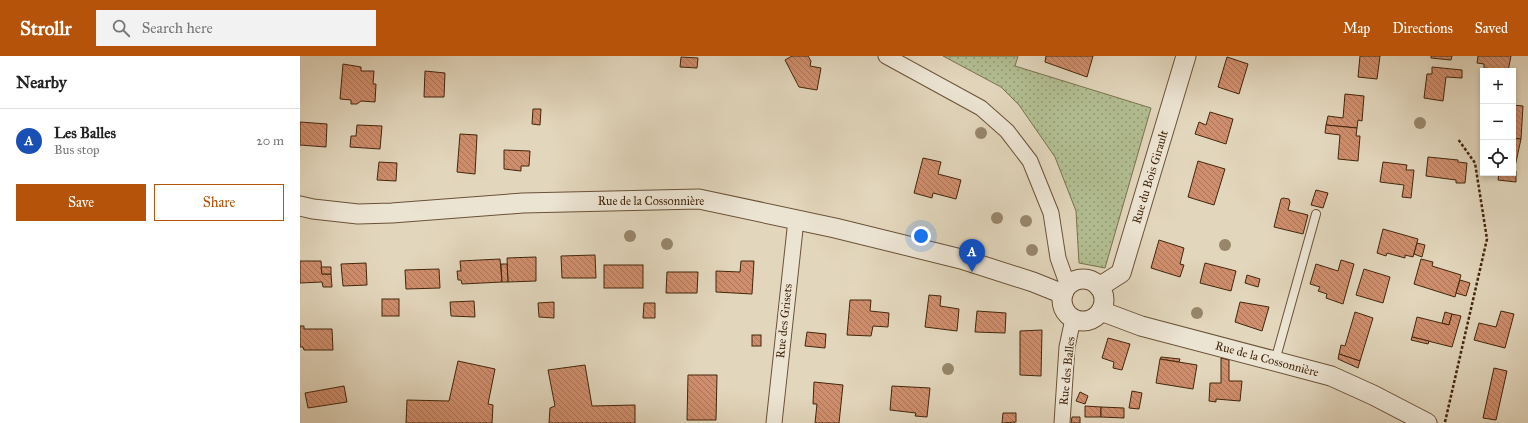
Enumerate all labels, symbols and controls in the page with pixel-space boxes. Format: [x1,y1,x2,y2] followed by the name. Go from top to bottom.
[96,10,376,46] search box
[20,17,72,40] text: Strollr
[110,17,132,39] icon: search
[142,19,213,37] text: Search here
[1343,20,1370,37] text: Map
[1392,20,1453,37] text: Directions
[1475,20,1508,37] text: Saved
[1480,68,1516,176] map controls
[1480,68,1516,104] button: +
[16,72,67,93] text: Nearby
[1480,104,1516,140] button: −
[54,124,116,142] text: Les Balles
[1129,128,1171,225] street label: Rue du Bois Girault
[25,133,33,149] text: A
[256,133,284,149] text: 20 m
[1480,140,1516,176] button: locate
[54,142,100,158] text: Bus stop
[16,184,146,221] button: Save
[154,184,284,221] button: Share
[598,194,704,208] street label: Rue de la Cossonnière
[911,226,931,246] your location
[959,239,985,272] pin: A
[773,283,795,359] street label: Rue des Grisets
[1056,336,1078,406] street label: Rue des Balles
[1214,338,1320,380] street label: Rue de la Cossonnière

